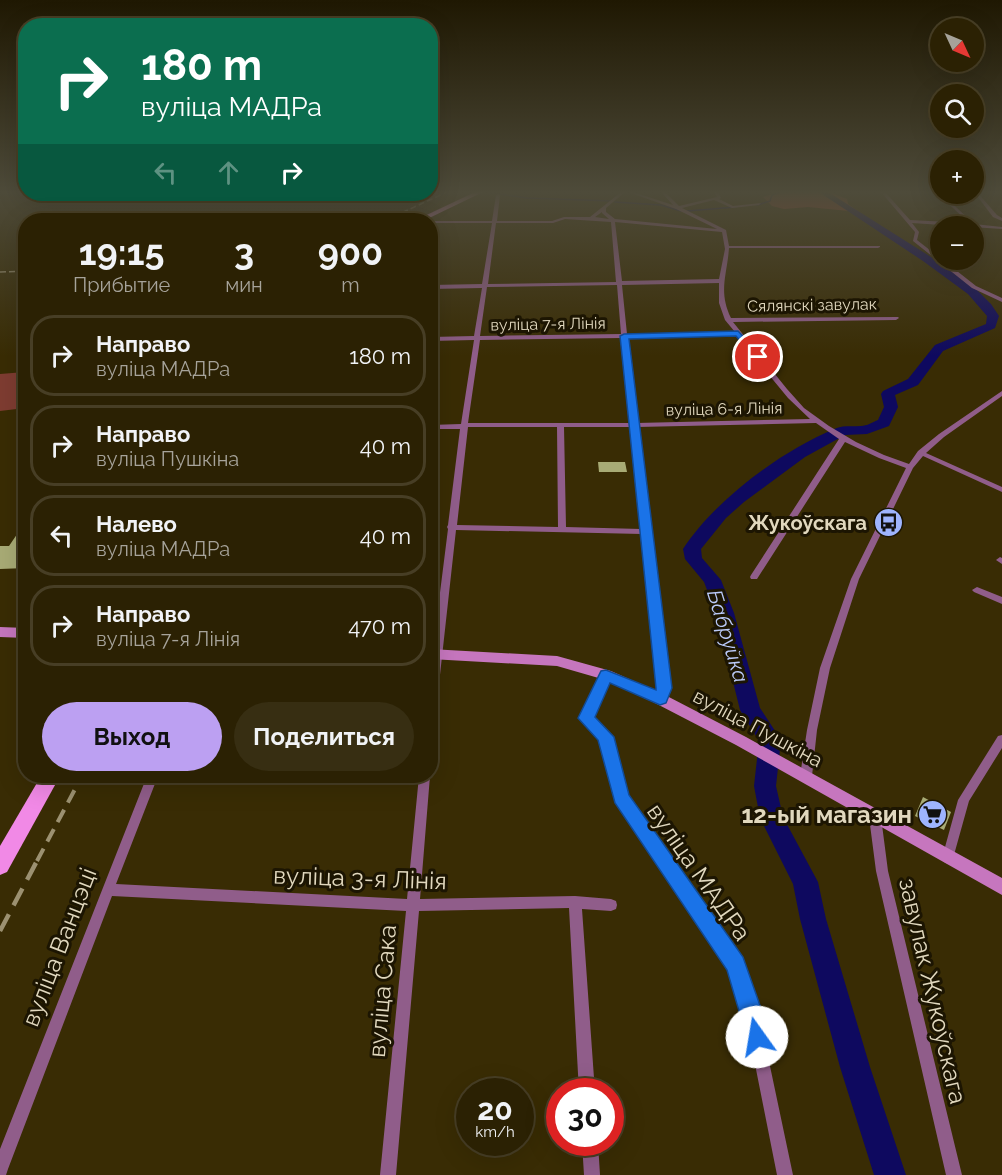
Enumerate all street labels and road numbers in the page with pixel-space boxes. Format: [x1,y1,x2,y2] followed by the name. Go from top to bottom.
[747,294,877,316] street label: Сялянскі завулак
[490,313,606,335] street label: вуліца 7-я Лінія
[665,398,783,420] street label: вуліца 6-я Лінія
[689,684,827,772] street label: вуліца Пушкіна
[641,798,757,946] street label: вуліца МАДРа
[273,860,447,896] street label: вуліца 3-я Лінія
[15,864,103,1030] street label: вуліца Ванцэці
[893,875,973,1107] street label: завулак Жукоўскага
[362,924,402,1058] street label: вуліца Сака

